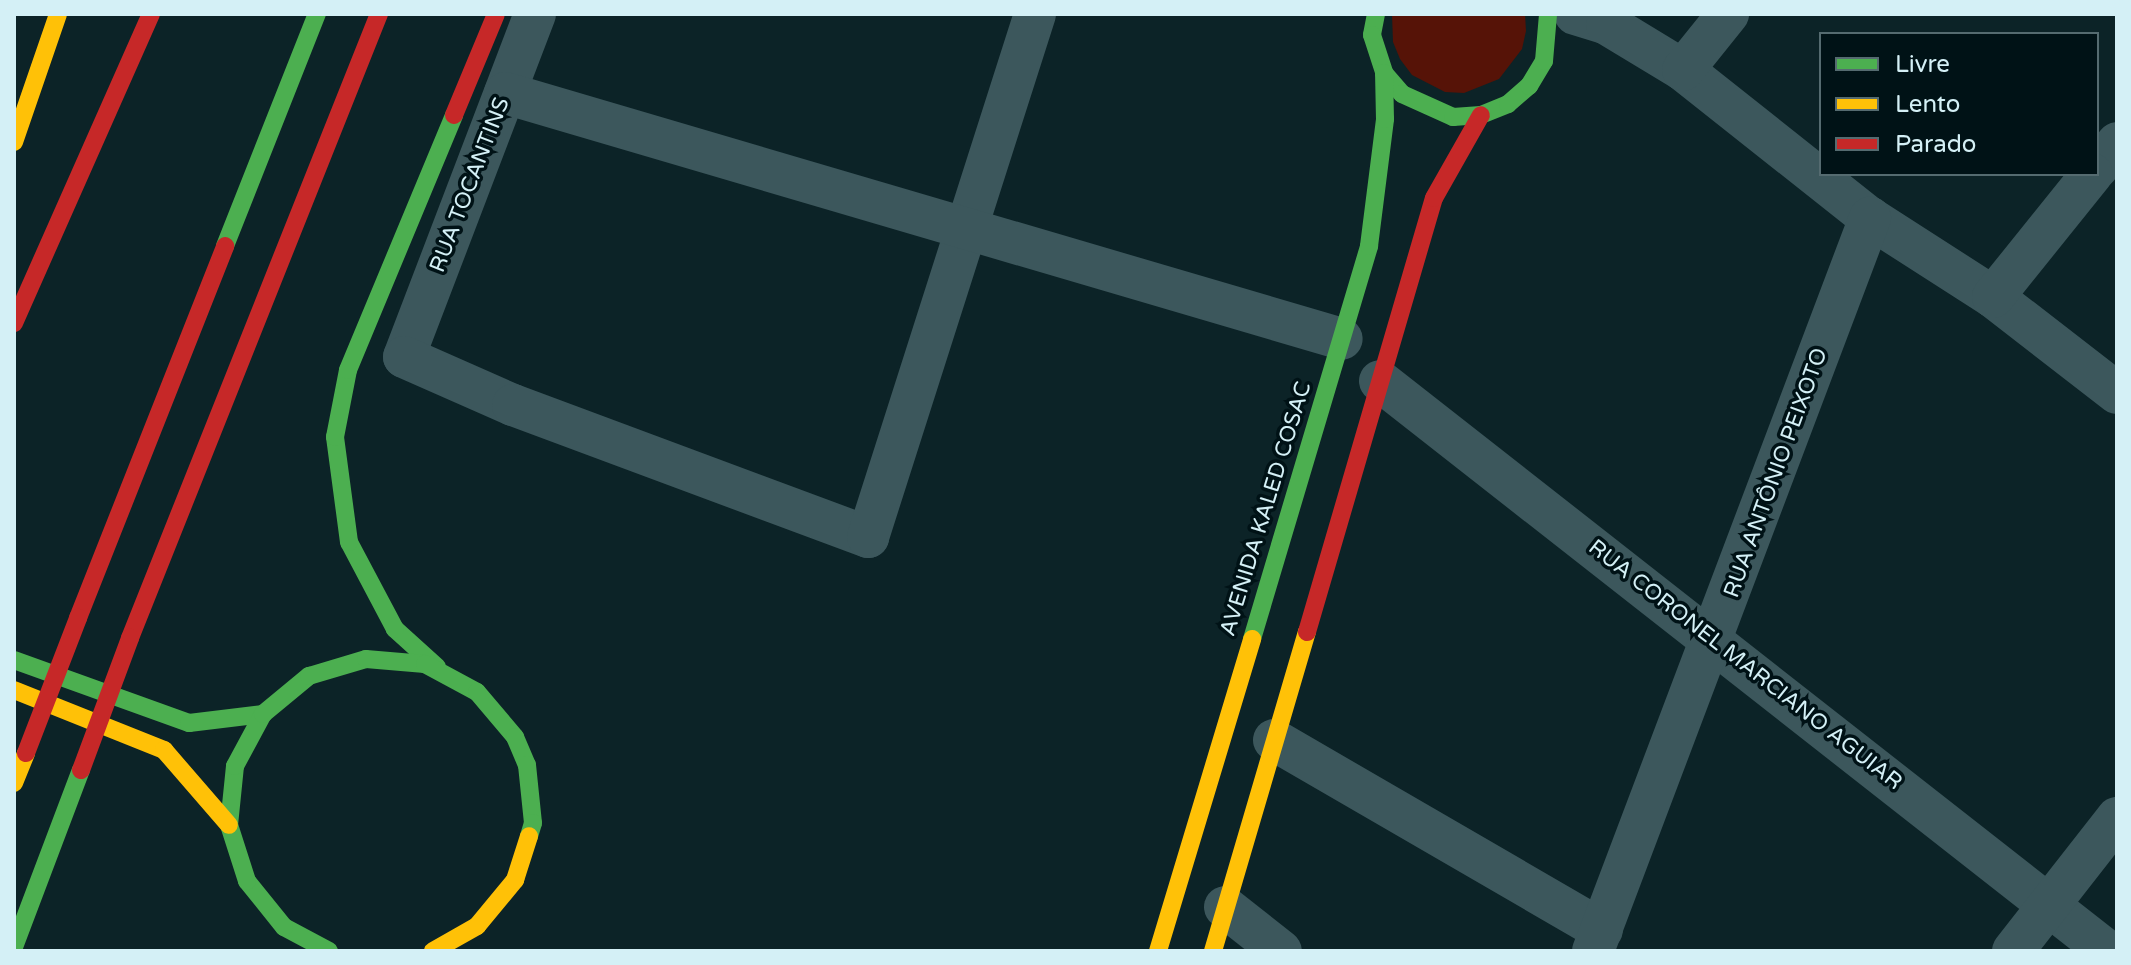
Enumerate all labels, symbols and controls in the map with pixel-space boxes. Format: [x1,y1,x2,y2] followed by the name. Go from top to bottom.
[1819,32,2099,176] legend
[1895,50,1950,79] text: Livre
[1895,90,1960,119] text: Lento
[425,94,515,276] street label: RUA TOCANTINS
[1895,130,1976,159] text: Parado
[1719,345,1833,601] street label: RUA ANTÔNIO PEIXOTO
[1215,379,1317,639] street label: AVENIDA KALED COSAC
[1583,534,1907,796] street label: RUA CORONEL MARCIANO AGUIAR

